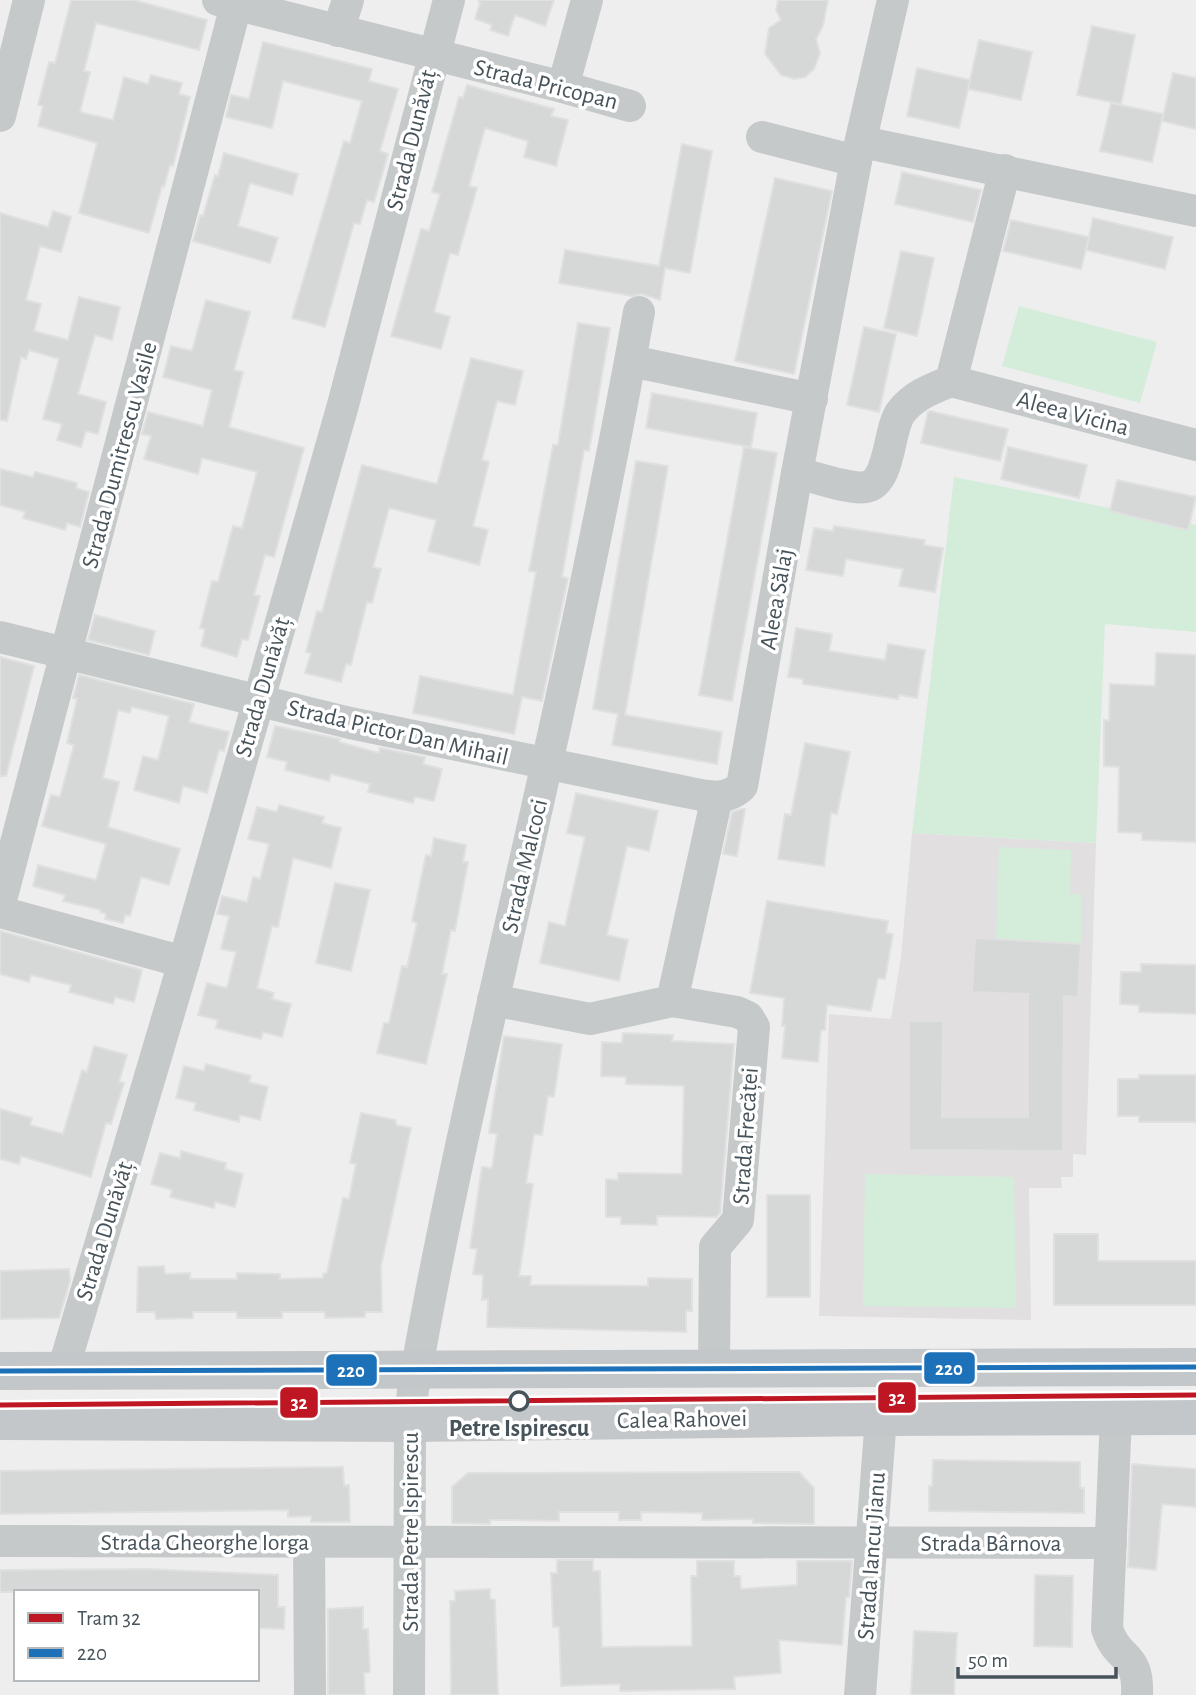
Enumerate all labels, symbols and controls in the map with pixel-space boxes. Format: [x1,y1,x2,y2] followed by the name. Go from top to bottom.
[471,56,620,114] street label: Strada Pricopan
[383,67,442,213] street label: Strada Dunăvăț
[78,339,162,571] street label: Strada Dumitrescu Vasile
[1014,388,1131,440] street label: Aleea Vicina
[756,547,798,652] street label: Aleea Sălaj
[232,614,295,760] street label: Strada Dunăvăț
[285,696,511,770] street label: Strada Pictor Dan Mihail
[498,797,552,936] street label: Strada Malcoci
[729,1067,764,1206] street label: Strada Frecăței
[72,1158,139,1304] street label: Strada Dunăvăț
[923,1351,976,1385] line badge: 220
[325,1353,378,1387] line badge: 220
[935,1360,963,1379] text: 220
[337,1362,365,1381] text: 220
[877,1381,917,1414] line badge: 32
[279,1386,319,1419] line badge: 32
[888,1389,906,1408] text: 32
[509,1391,529,1411] marker: Petre Ispirescu
[290,1394,308,1413] text: 32
[617,1407,747,1433] street label: Calea Rahovei
[449,1417,590,1441] place label: Petre Ispirescu
[399,1432,423,1632] street label: Strada Petre Ispirescu
[854,1471,890,1641] street label: Strada Iancu Jianu
[101,1531,309,1555] street label: Strada Gheorghe Iorga
[920,1532,1062,1556] street label: Strada Bârnova
[14,1590,259,1681] legend
[77,1608,140,1629] text: Tram 32
[958,1636,1116,1680] scale bar
[77,1643,107,1664] text: 220
[968,1650,1008,1671] text: 50 m

